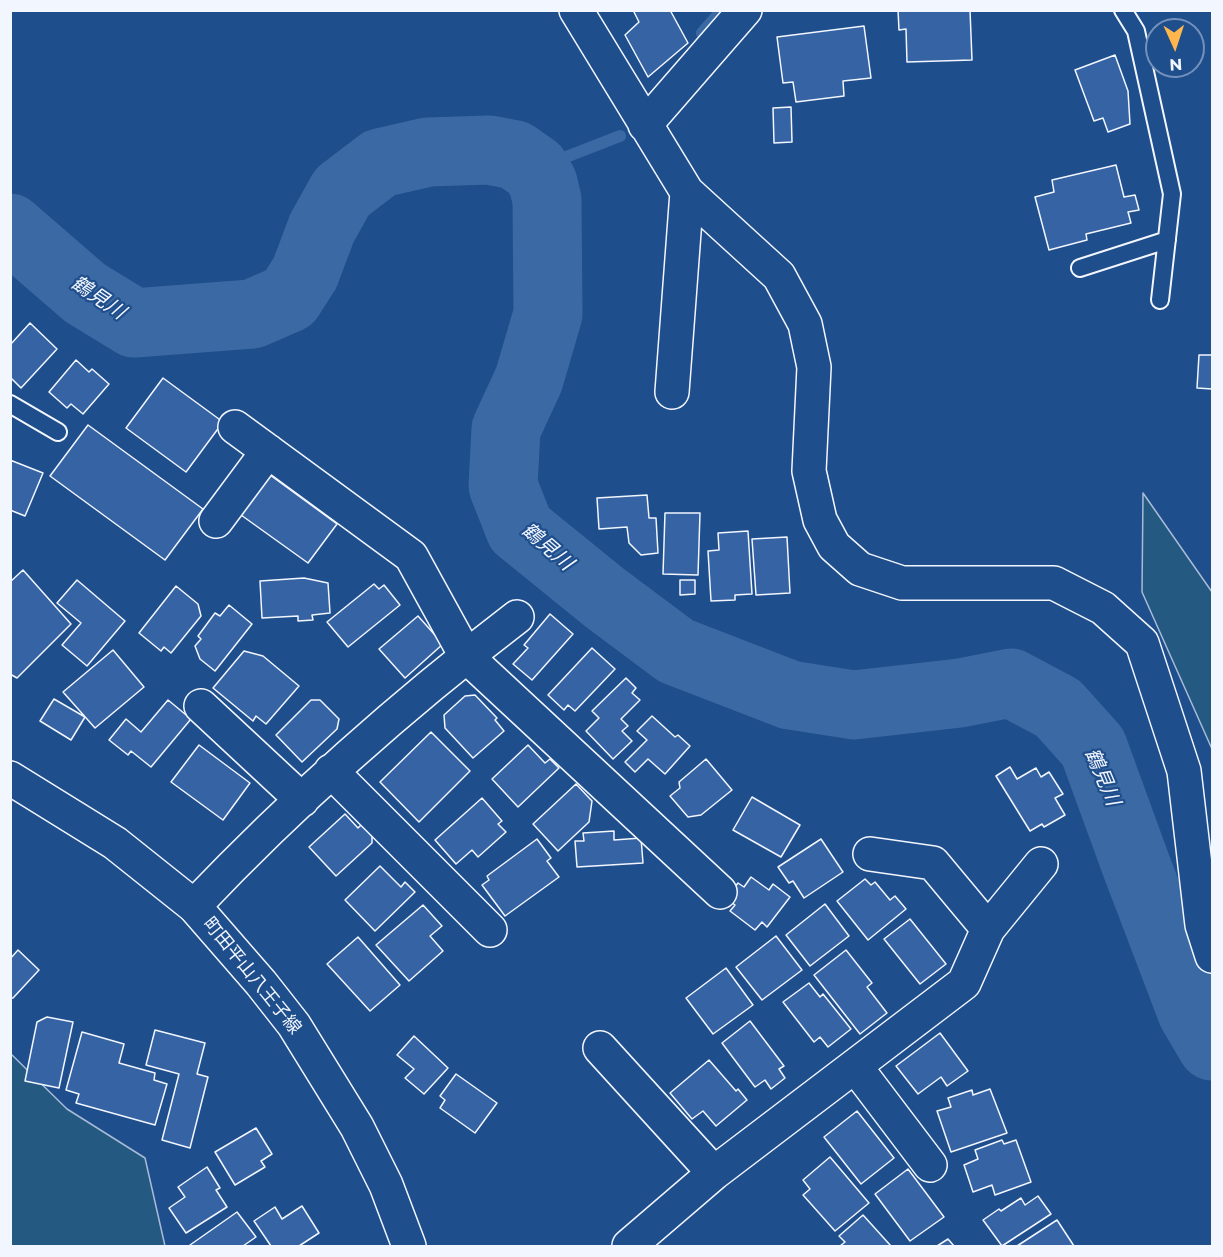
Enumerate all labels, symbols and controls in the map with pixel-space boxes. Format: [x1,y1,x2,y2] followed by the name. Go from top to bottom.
[1145,18,1205,78] north arrow
[1169,55,1183,74] text: N
[66,271,130,325] water label: 鶴見川
[516,518,578,576] water label: 鶴見川
[1079,745,1125,809] water label: 鶴見川
[198,913,306,1039] street label: 町田平山八王子線

